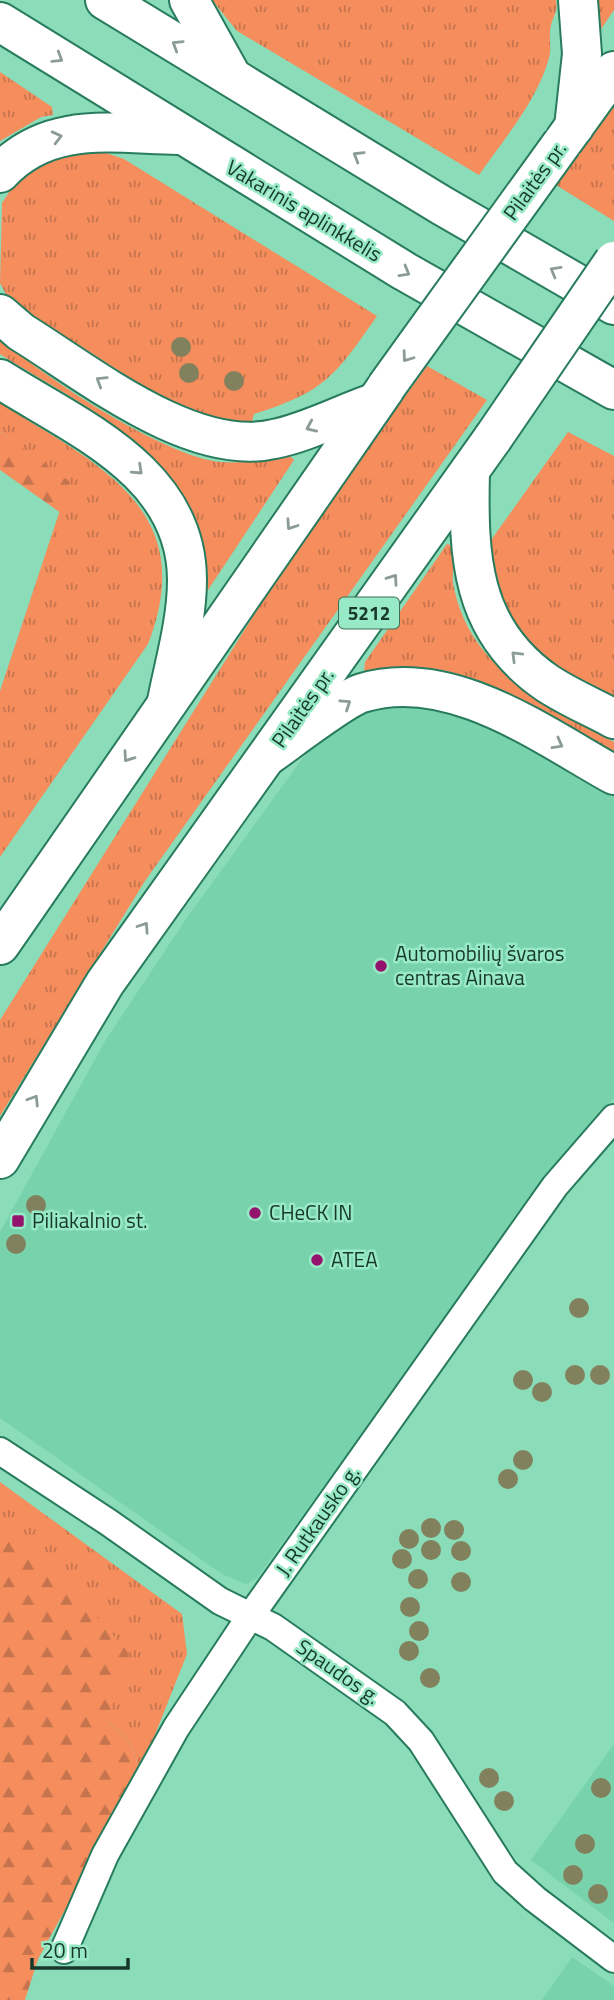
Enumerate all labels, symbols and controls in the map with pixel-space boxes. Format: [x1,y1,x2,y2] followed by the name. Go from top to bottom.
[171,41,184,54] one-way arrow
[50,50,63,63] one-way arrow
[51,131,63,145] one-way arrow
[494,134,574,227] street label: Pilaitės pr.
[220,151,389,269] street label: Vakarinis aplinkkelis
[353,151,366,164] one-way arrow
[398,264,411,277] one-way arrow
[549,266,562,279] one-way arrow
[403,349,416,362] one-way arrow
[95,376,108,389] one-way arrow
[306,419,318,433] one-way arrow
[130,462,143,475] one-way arrow
[286,517,299,530] one-way arrow
[385,574,397,587] one-way arrow
[339,598,399,628] road number: 5212
[511,652,524,665] one-way arrow
[263,661,341,754] street label: Pilaitės pr.
[338,699,351,712] one-way arrow
[550,736,563,749] one-way arrow
[124,749,136,762] one-way arrow
[136,921,149,934] one-way arrow
[395,937,565,993] place label: Automobilių švaros centras Ainava
[373,958,389,974] marker: Automobilių švaros centras Ainava
[25,1094,38,1107] one-way arrow
[269,1196,352,1228] place label: CHeCK IN
[32,1204,148,1236] place label: Piliakalnio st.
[247,1205,263,1221] marker: CHeCK IN
[10,1213,26,1229] marker: Piliakalnio st.
[331,1243,378,1275] place label: ATEA
[309,1252,325,1268] marker: ATEA
[267,1458,367,1582] street label: J. Rutkausko g.
[290,1631,387,1712] street label: Spaudos g.
[32,1926,128,1970] scale bar
[42,1934,88,1966] text: 20 m

